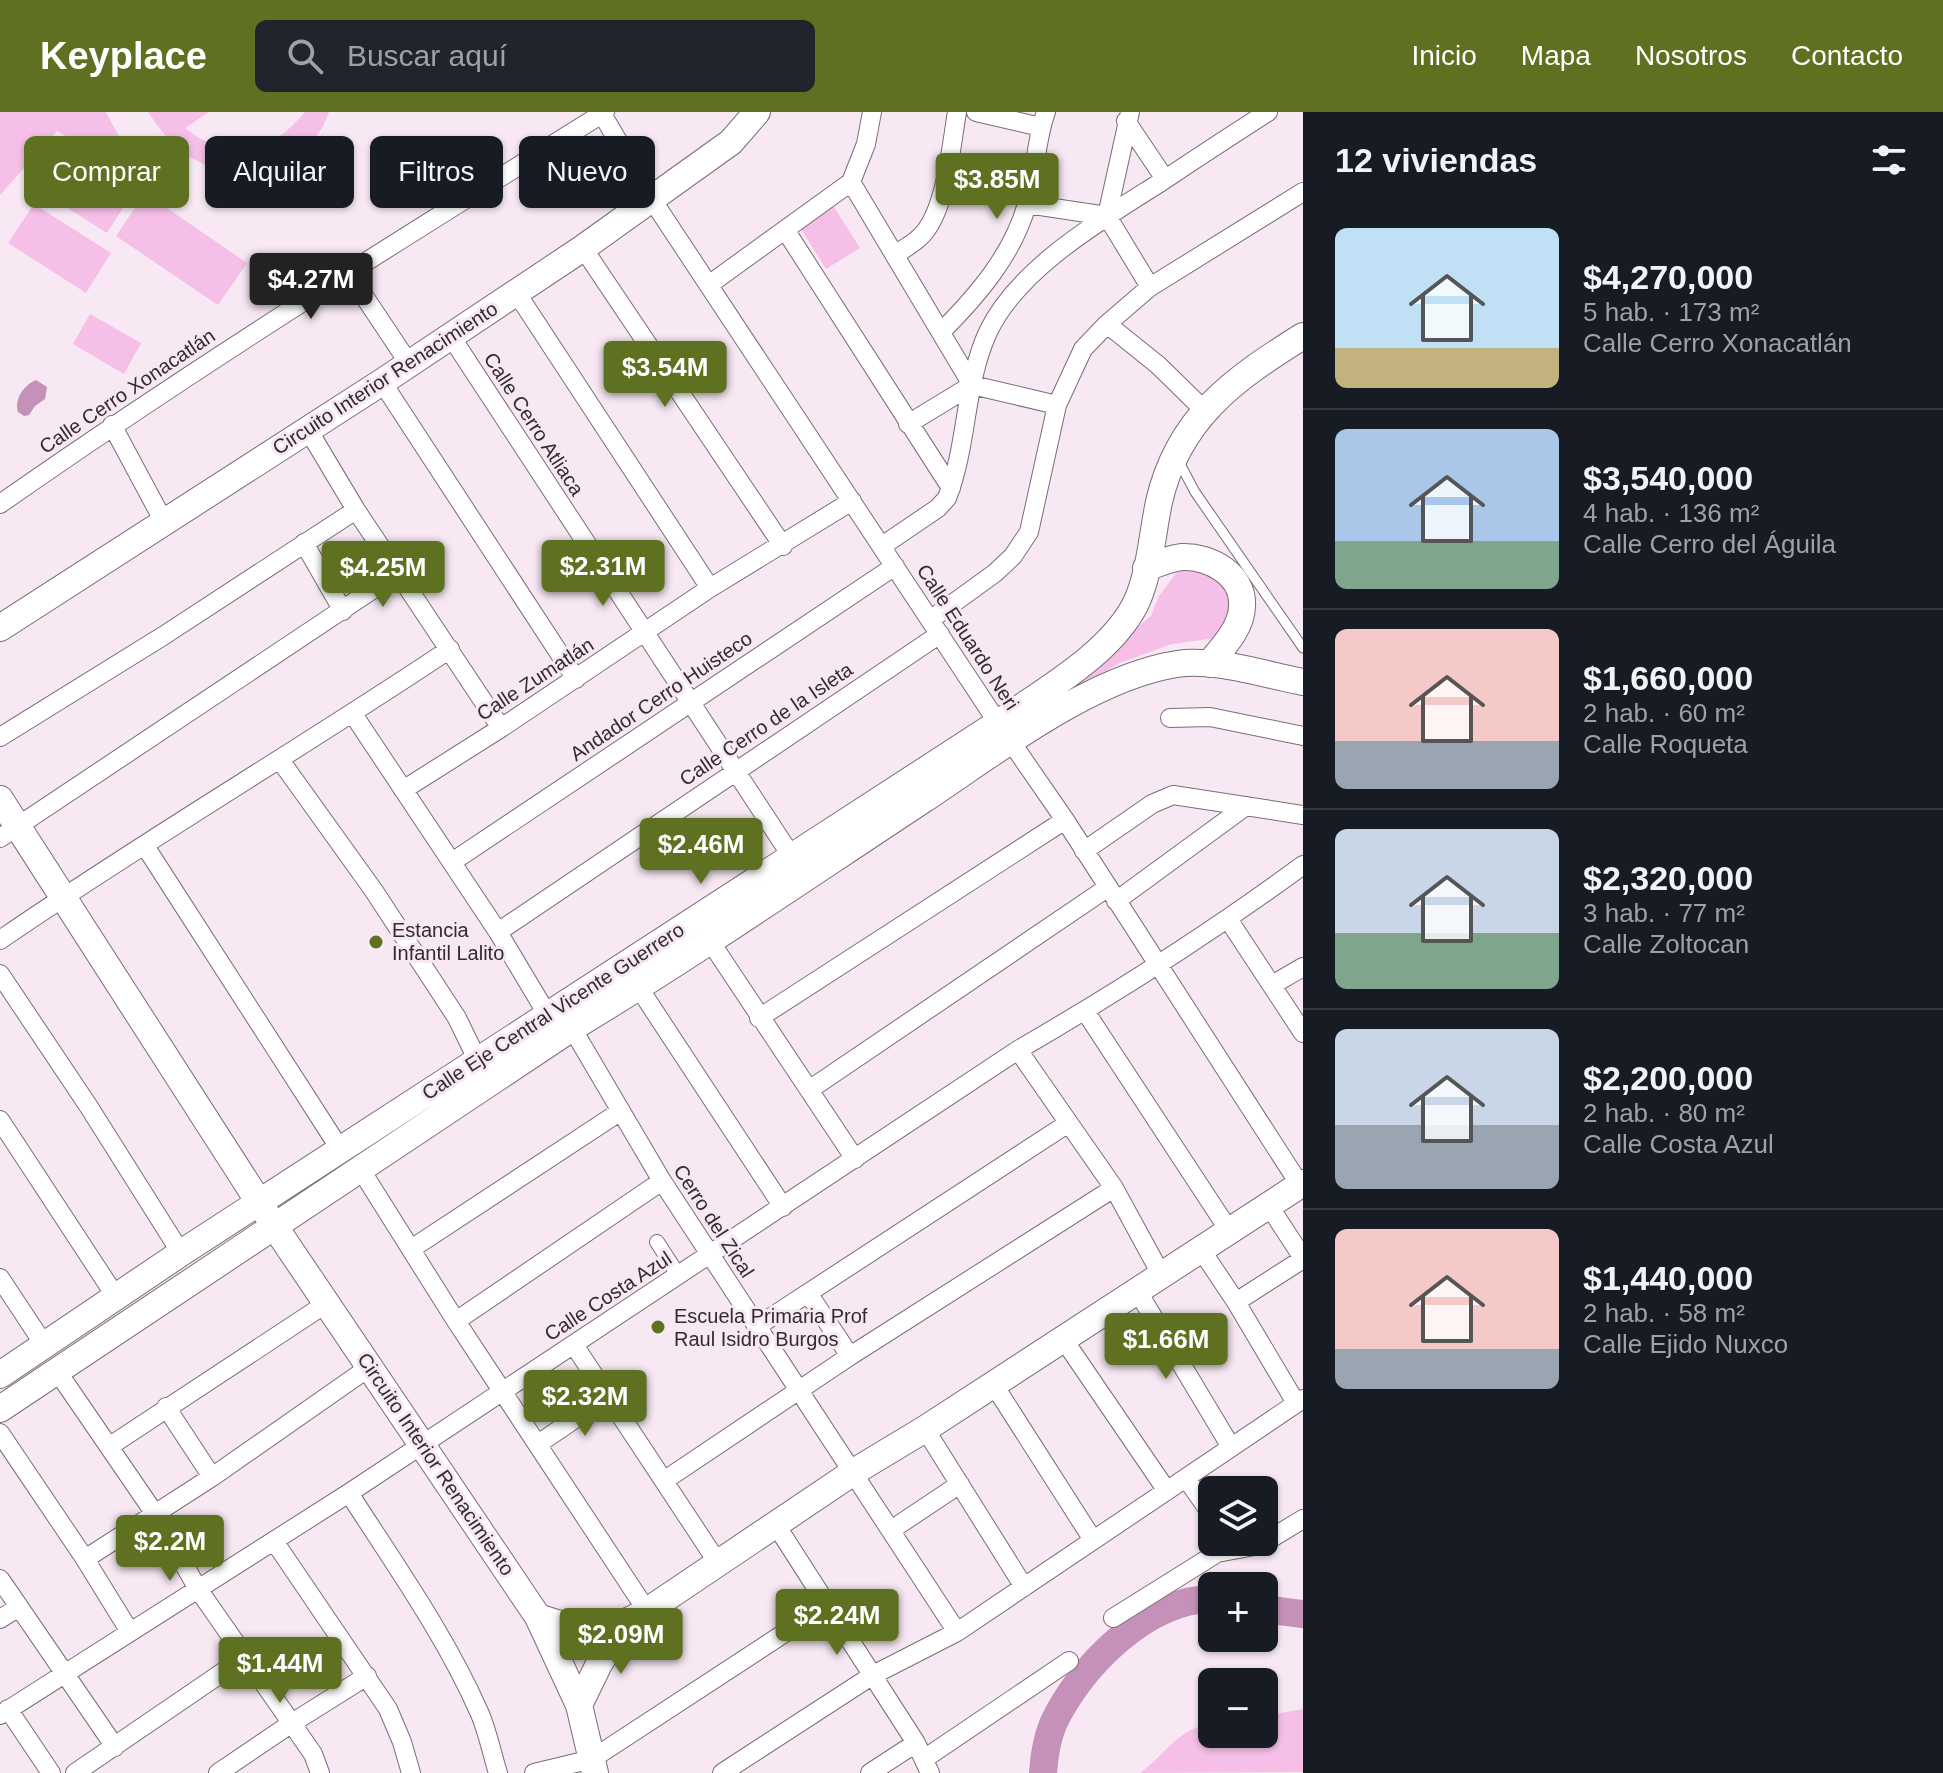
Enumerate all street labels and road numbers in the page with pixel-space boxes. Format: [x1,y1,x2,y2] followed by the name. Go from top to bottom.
[269,297,501,459] street label: Circuito Interior Renacimiento
[35,324,219,458] street label: Calle Cerro Xonacatlán
[480,349,589,500] street label: Calle Cerro Atliaca
[913,560,1023,714] street label: Calle Eduardo Neri
[566,627,756,765] street label: Andador Cerro Huisteco
[473,633,597,725] street label: Calle Zumatlán
[676,658,857,790] street label: Calle Cerro de la Isleta
[418,918,688,1104] street label: Calle Eje Central Vicente Guerrero
[669,1160,759,1282] street label: Cerro del Zical
[540,1247,676,1345] street label: Calle Costa Azul
[353,1349,519,1579] street label: Circuito Interior Renacimiento

